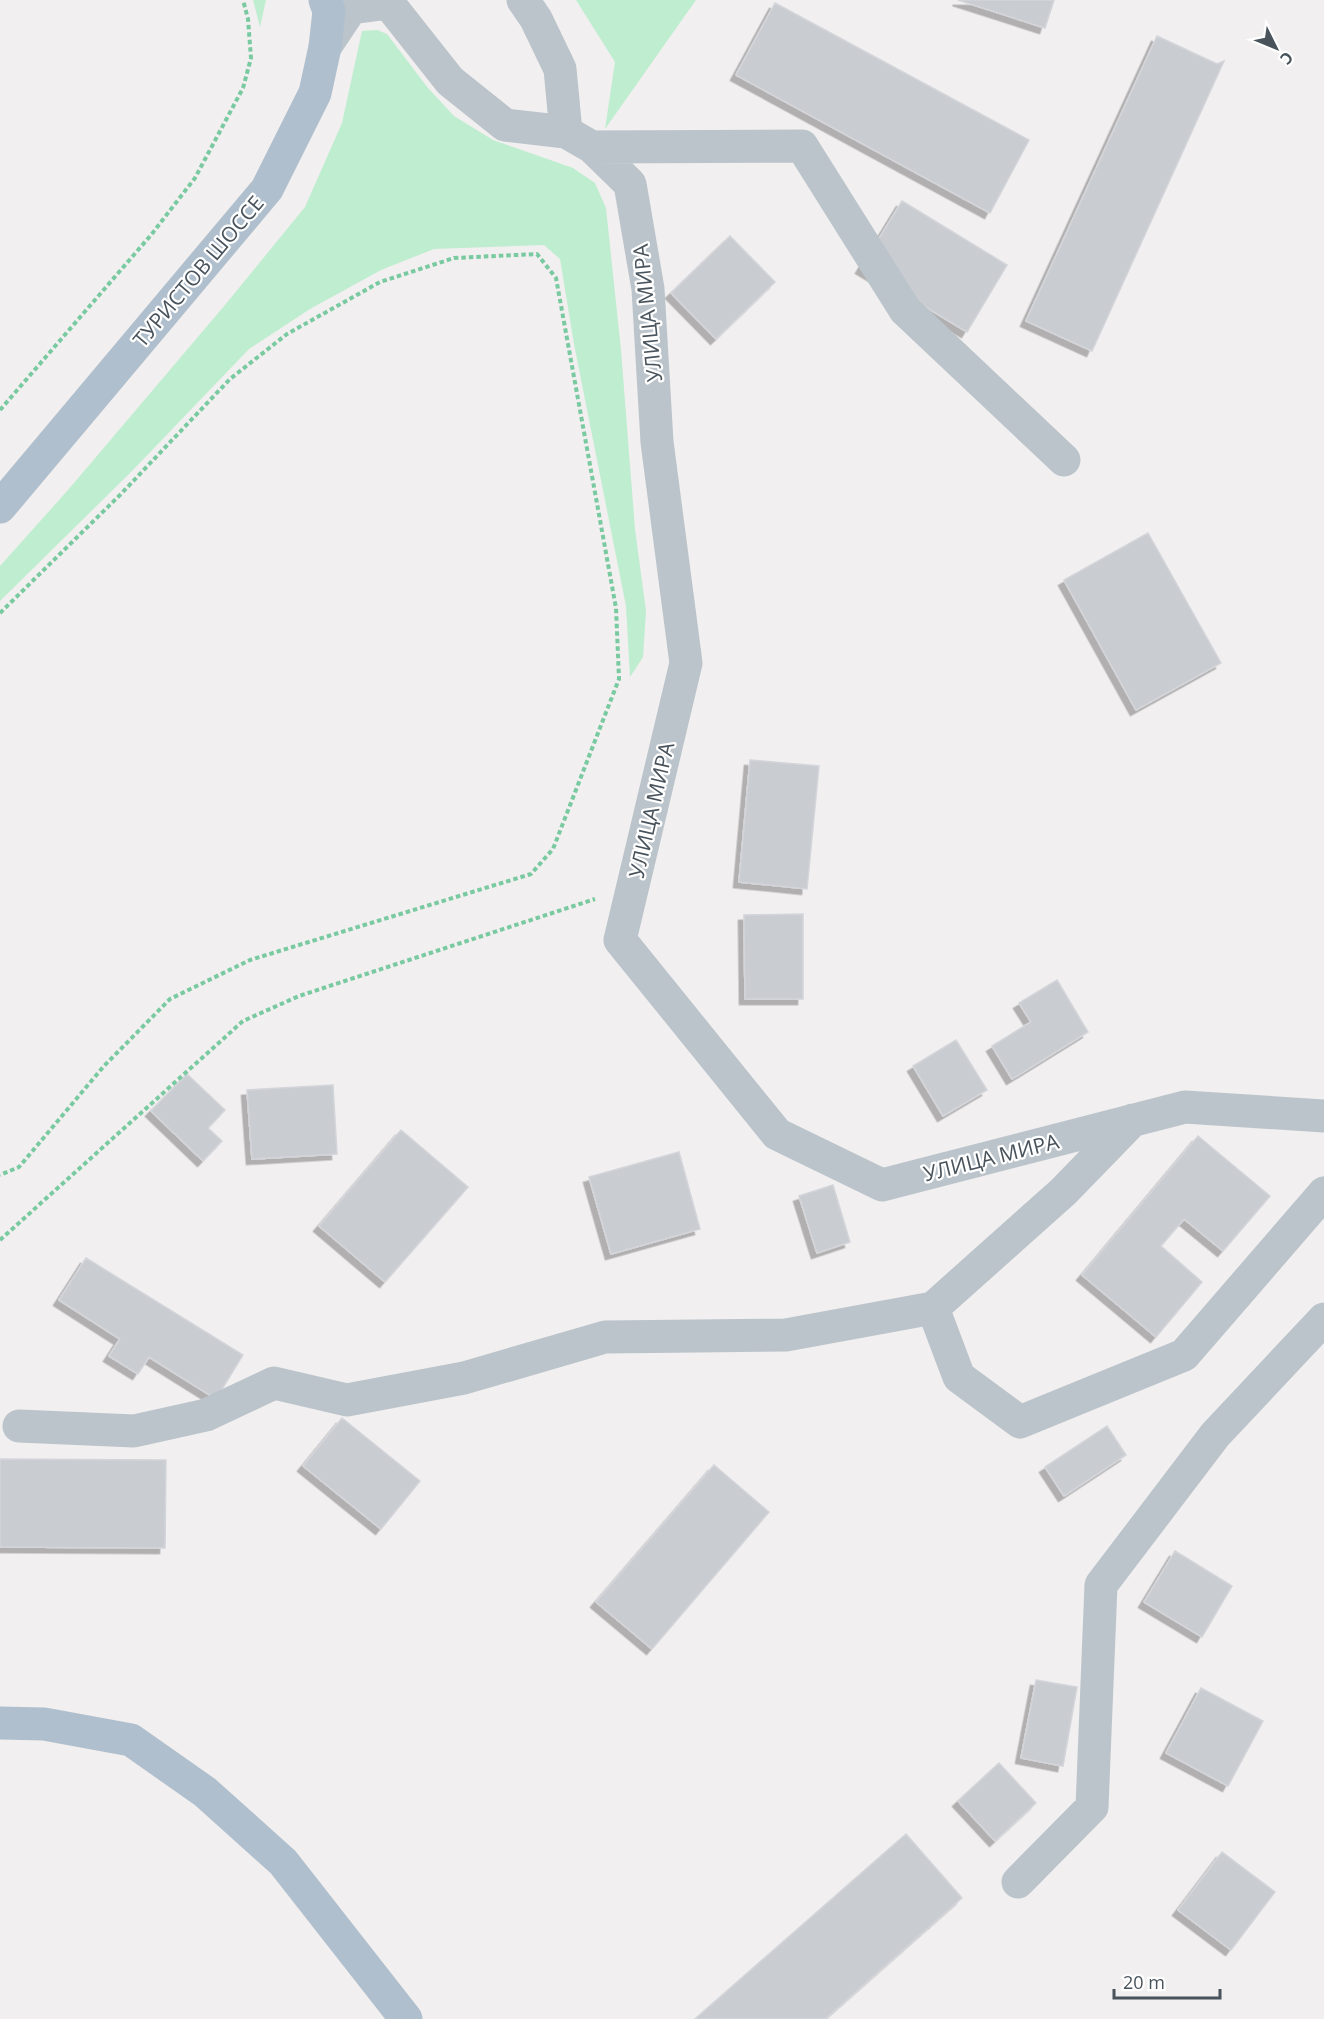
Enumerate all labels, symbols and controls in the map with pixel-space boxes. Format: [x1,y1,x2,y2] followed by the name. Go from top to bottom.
[1246,18,1306,78] north arrow
[1275,47,1298,69] text: С
[126,189,270,353] street label: ТУРИСТОВ ШОССЕ
[626,242,668,383] street label: УЛИЦА МИРА
[622,739,680,881] street label: УЛИЦА МИРА
[920,1126,1062,1187] street label: УЛИЦА МИРА
[1114,1962,1220,2000] scale bar
[1123,1970,1165,1994] text: 20 m

